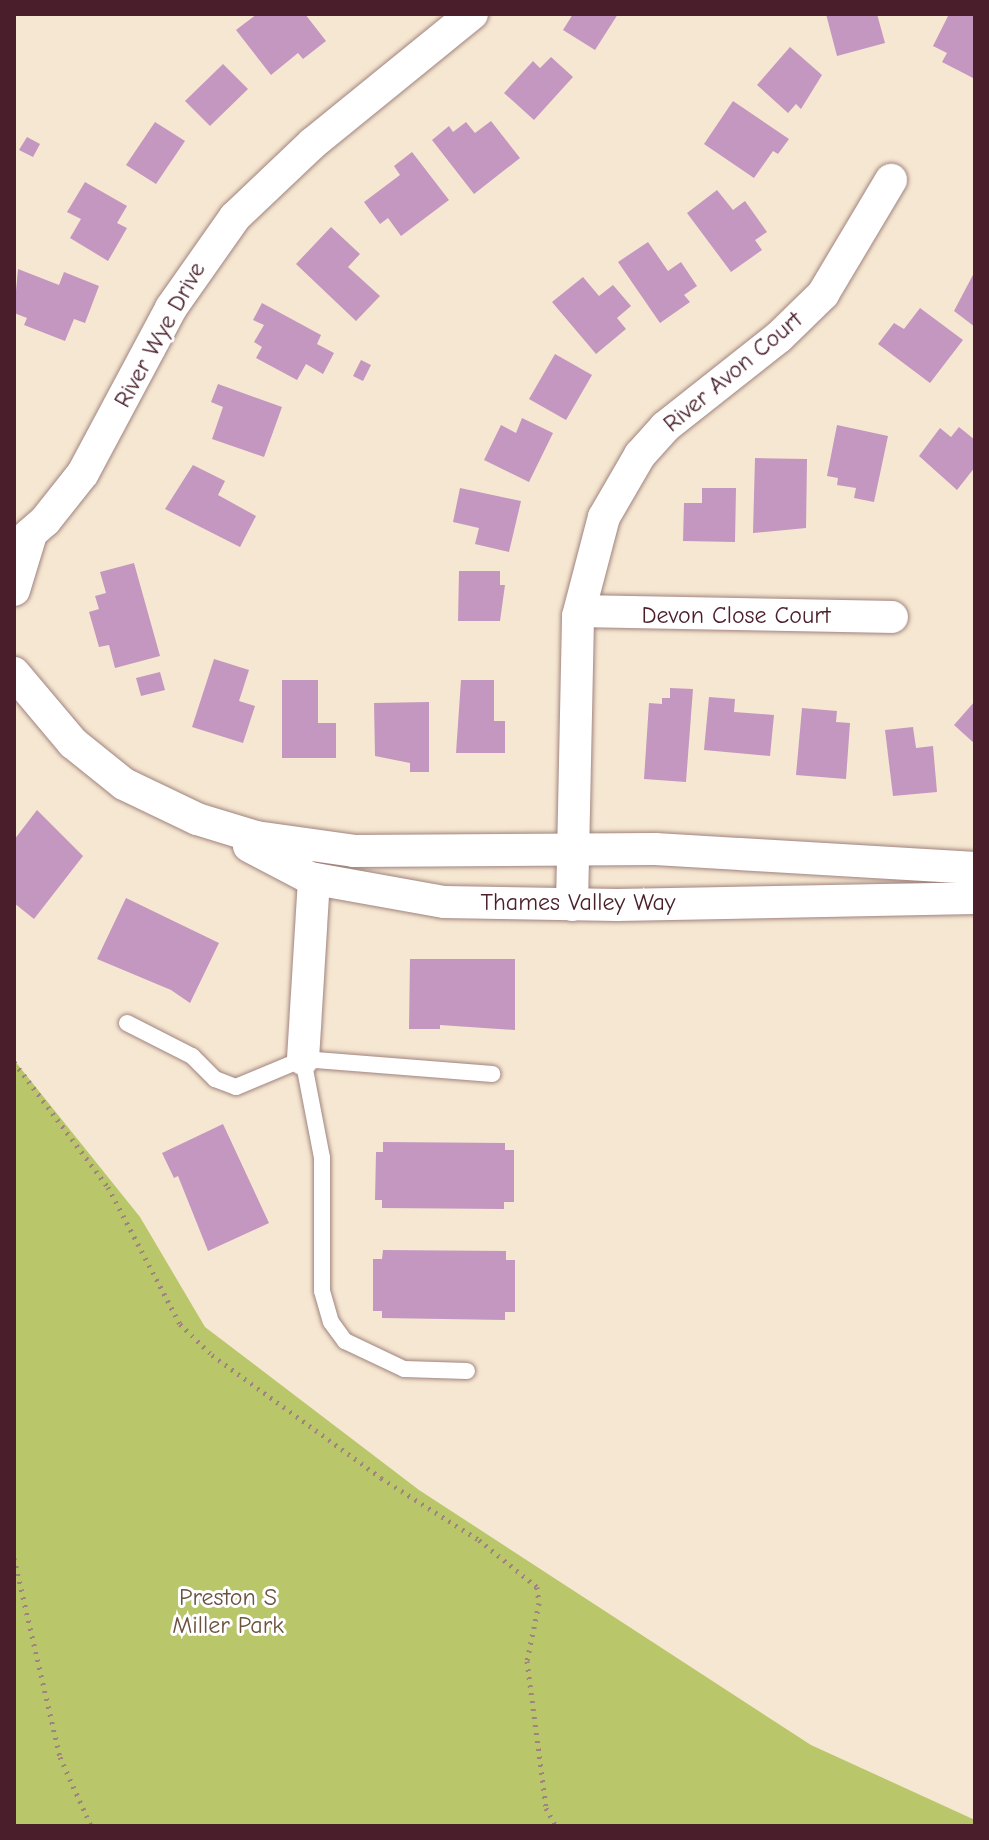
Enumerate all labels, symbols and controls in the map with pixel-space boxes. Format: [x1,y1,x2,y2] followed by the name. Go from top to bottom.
[108,257,212,413] street label: River Wye Drive
[658,306,808,438] street label: River Avon Court
[641,602,831,630] street label: Devon Close Court
[480,889,676,917] street label: Thames Valley Way
[172,1584,284,1640] park label: Preston S Miller Park

